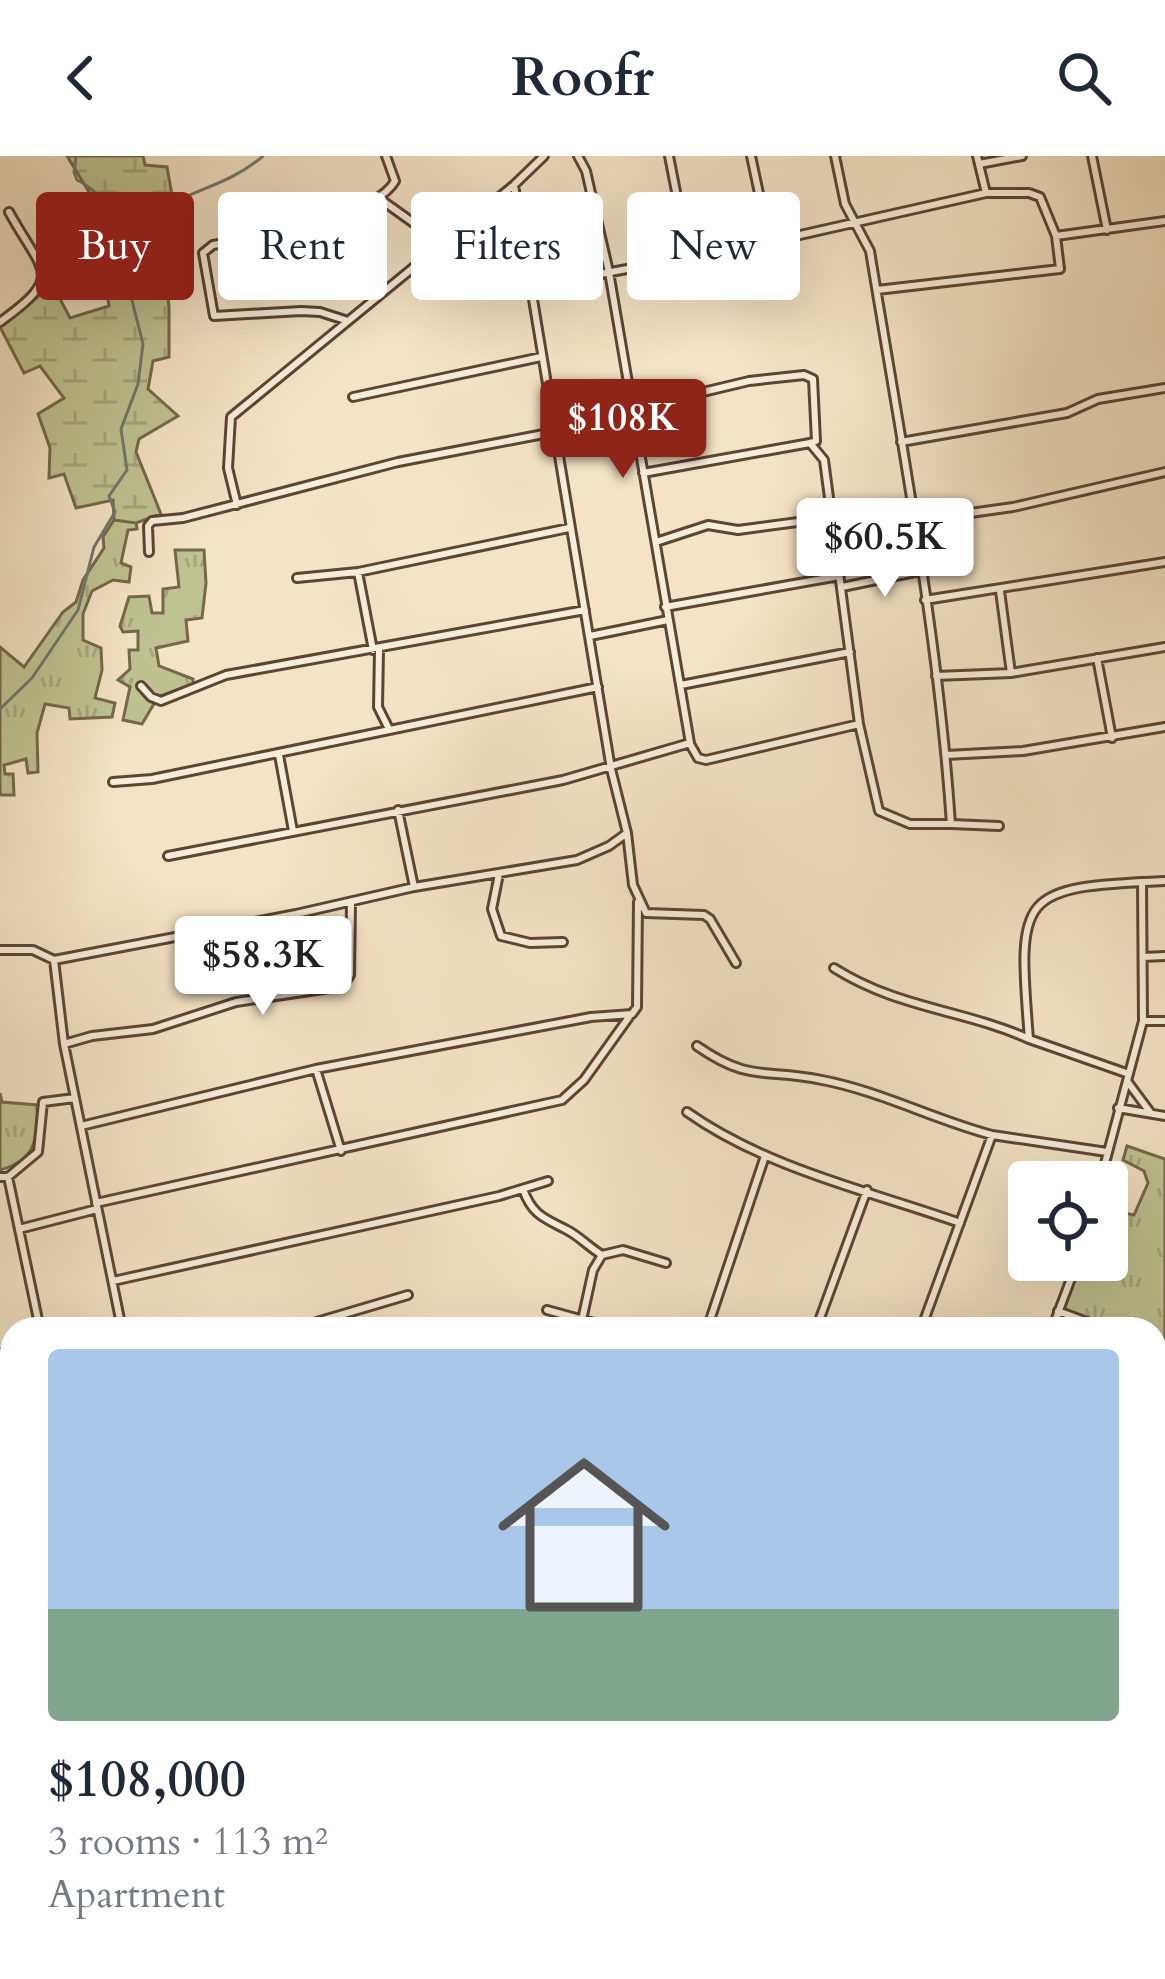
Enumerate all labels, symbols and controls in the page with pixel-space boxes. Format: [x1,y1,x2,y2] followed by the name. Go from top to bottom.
[511,42,654,115] text: Roofr
[48,45,114,111] icon: back
[1051,45,1117,111] icon: search
[36,192,194,300] chip: Buy
[218,192,387,300] chip: Rent
[411,192,603,300] chip: Filters
[627,192,800,300] chip: New
[539,379,707,481] pin: $108K
[567,391,679,444] text: $108K
[787,498,983,600] pin: $60.5K
[824,510,946,563] text: $60.5K
[165,916,361,1018] pin: $58.3K
[202,928,324,981] text: $58.3K
[1008,1161,1128,1281] map controls
[1008,1161,1128,1281] button: locate
[476,1427,692,1643] icon: home
[48,1745,246,1815] text: $108,000
[48,1815,328,1868] text: 3 rooms · 113 m²
[48,1868,225,1921] text: Apartment

